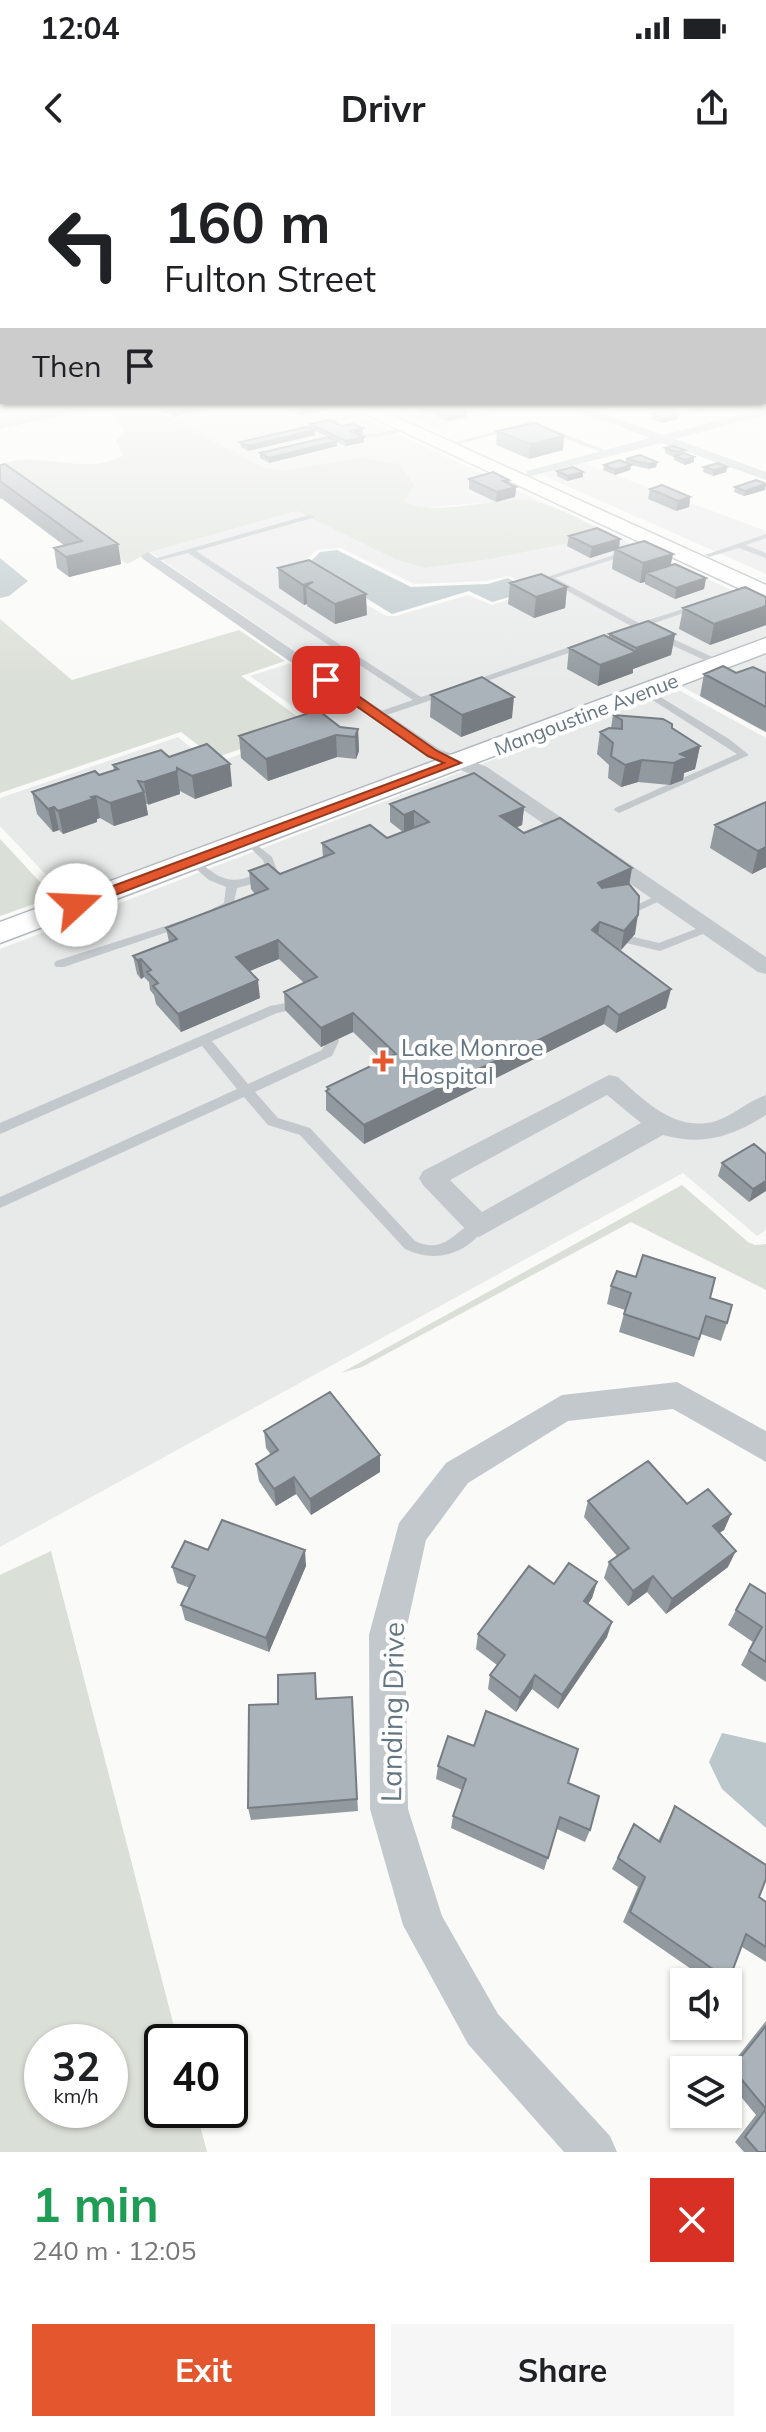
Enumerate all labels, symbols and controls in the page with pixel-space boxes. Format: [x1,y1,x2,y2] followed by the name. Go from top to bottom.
[40,9,119,47] text: 12:04
[32,86,76,130] icon: back
[341,86,425,131] text: Drivr
[690,86,734,130] icon: share
[164,187,331,257] text: 160 m
[32,192,136,296] icon: left
[164,256,376,301] text: Fulton Street
[118,344,162,388] icon: arrive
[32,347,102,385] text: Then
[292,646,360,714] pin
[304,658,348,702] icon: arrive
[491,667,681,761] street label: Mangoustine Avenue
[34,863,118,947] position arrow
[401,1032,544,1090] place label: Lake Monroe Hospital
[372,1050,394,1072] marker: Lake Monroe Hospital
[373,1622,411,1802] street label: Landing Drive
[670,1968,742,2128] map controls
[670,1968,742,2040] button: sound
[144,2024,248,2128] speed limit sign: 40
[52,2041,100,2091] text: 32
[670,2056,742,2128] button: layers
[53,2083,99,2108] text: km/h
[32,2174,159,2234] text: 1 min
[650,2178,734,2262] button: close
[32,2234,196,2267] text: 240 m · 12:05
[32,2324,375,2416] button: Exit
[391,2324,734,2416] button: Share

